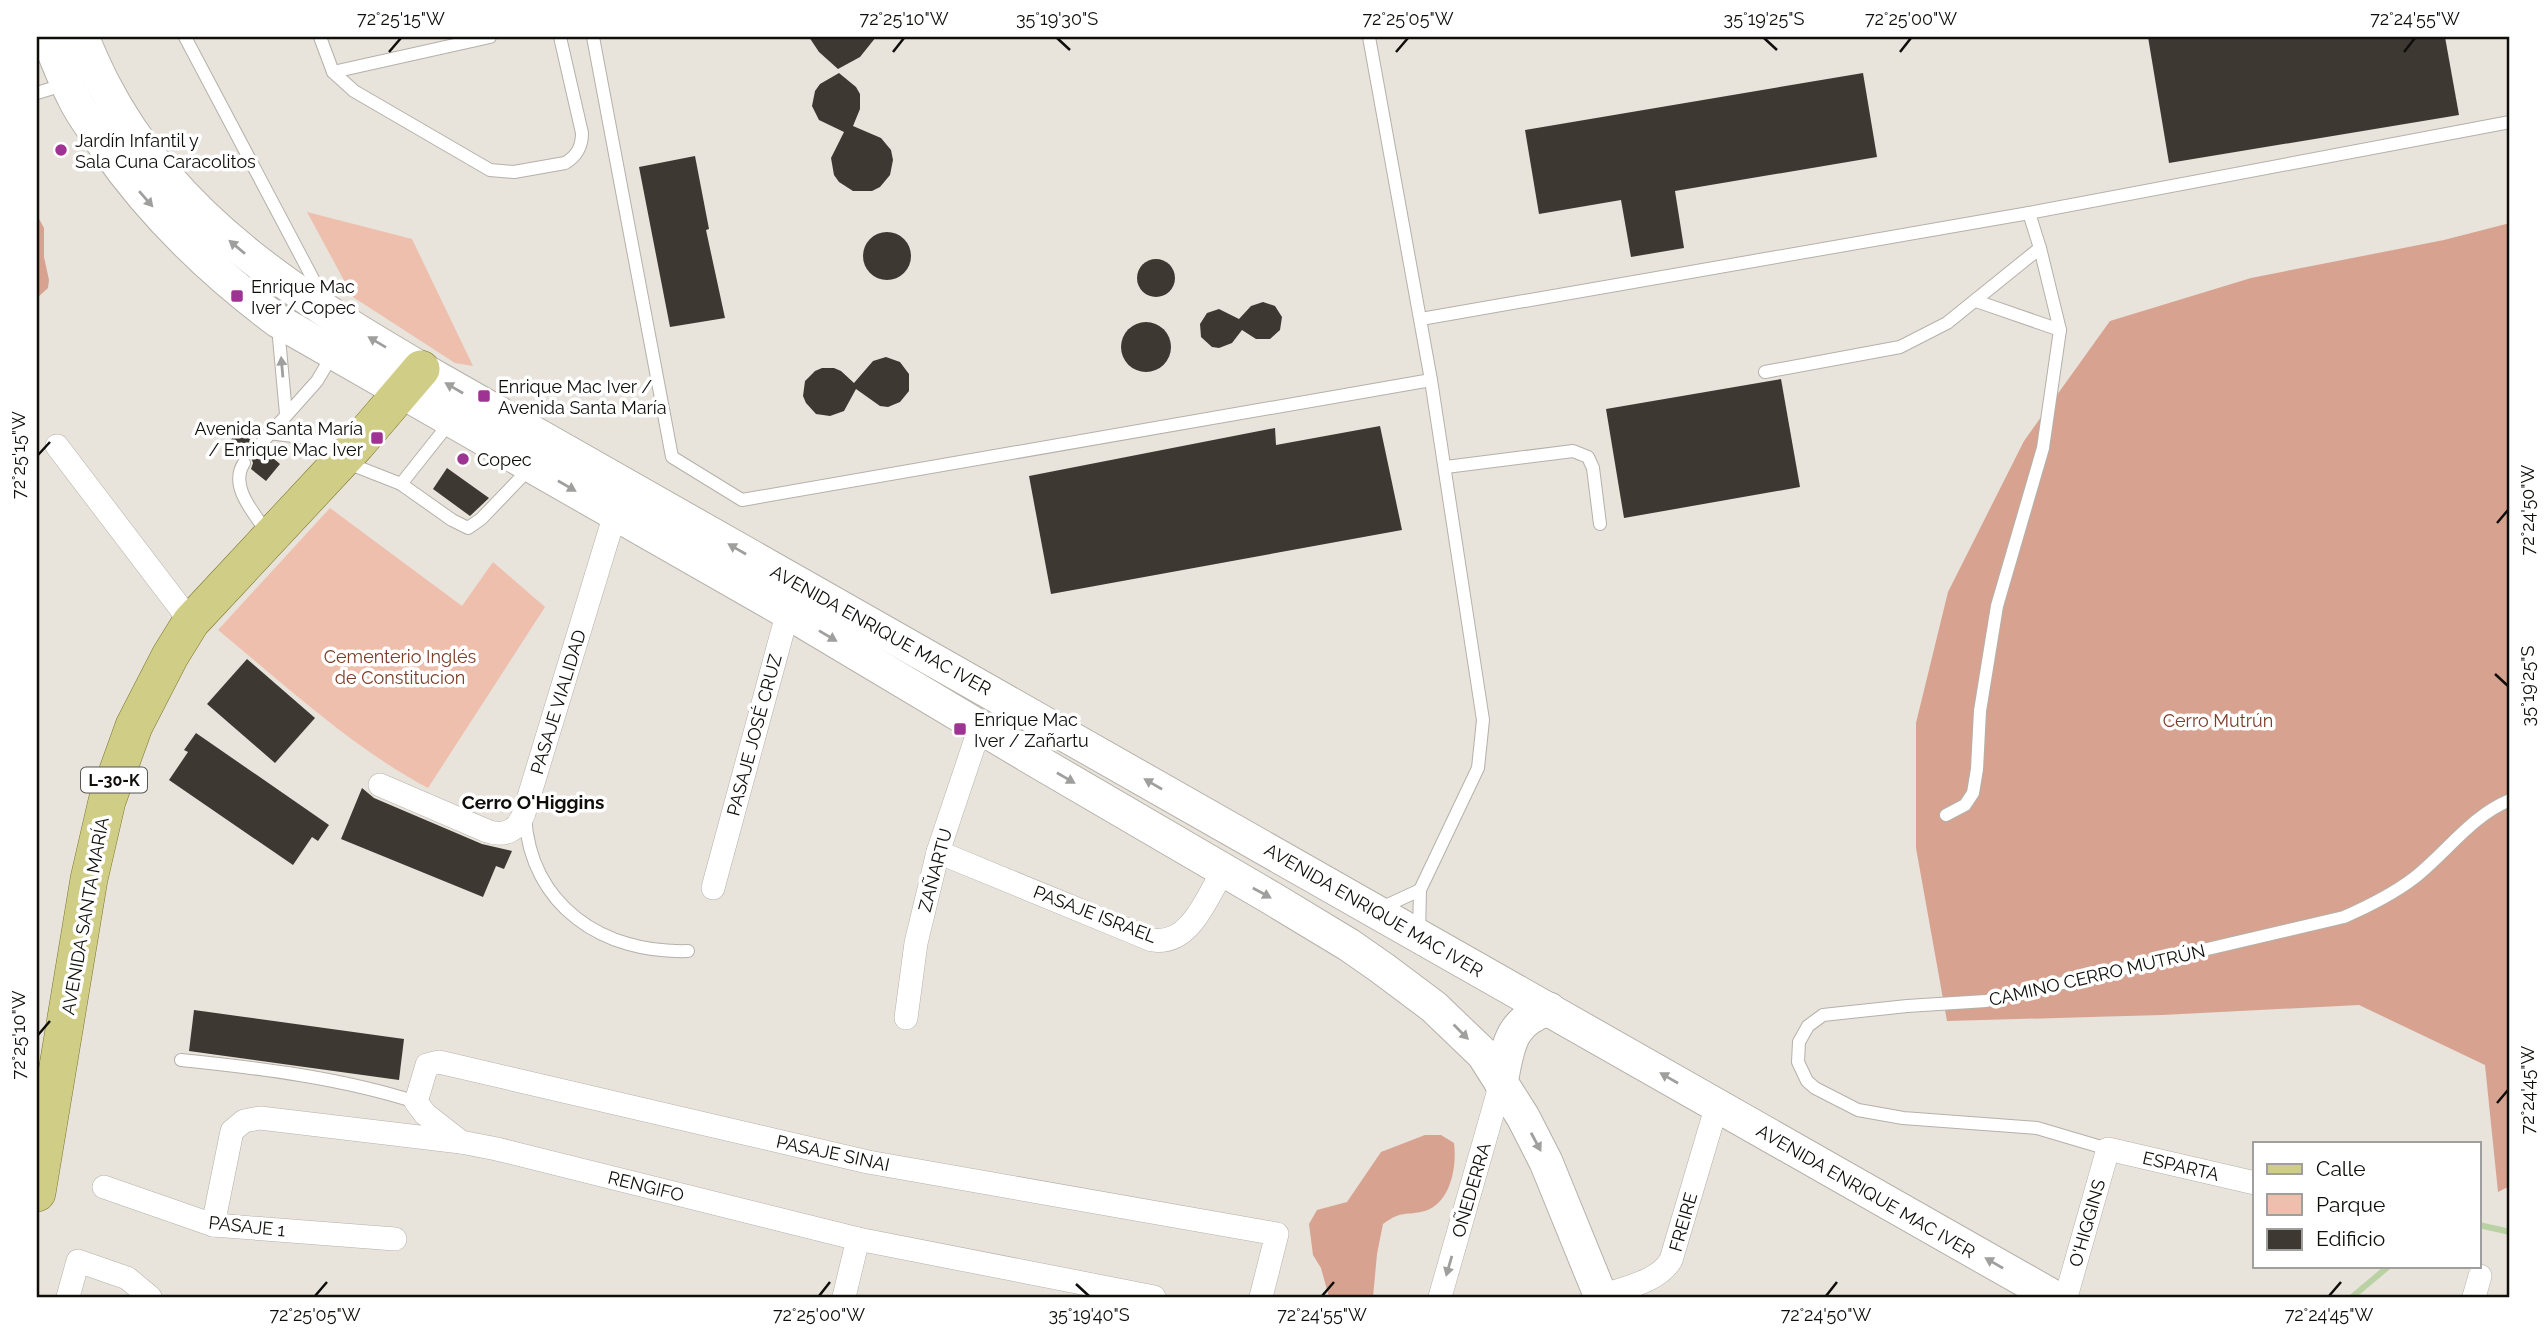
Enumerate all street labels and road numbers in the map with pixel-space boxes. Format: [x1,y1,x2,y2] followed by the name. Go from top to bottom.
[767,561,995,700] street label: AVENIDA ENRIQUE MAC IVER
[526,627,590,777] street label: PASAJE VIALIDAD
[721,652,786,818] street label: PASAJE JOSÉ CRUZ
[81,768,147,792] road number: L-30-K
[56,815,113,1016] street label: AVENIDA SANTA MARÍA
[914,826,956,914] street label: ZAÑARTU
[1261,839,1487,981] street label: AVENIDA ENRIQUE MAC IVER
[1031,881,1160,947] street label: PASAJE ISRAEL
[1987,939,2207,1010] street label: CAMINO CERRO MUTRÚN
[1753,1120,1979,1262] street label: AVENIDA ENRIQUE MAC IVER
[774,1131,892,1175] street label: PASAJE SINAI
[1447,1140,1495,1240] street label: OÑEDERRA
[2141,1147,2221,1185] street label: ESPARTA
[606,1166,686,1206] street label: RENGIFO
[2065,1177,2109,1269] street label: O'HIGGINS
[1665,1190,1701,1254] street label: FREIRE
[208,1212,287,1241] street label: PASAJE 1

